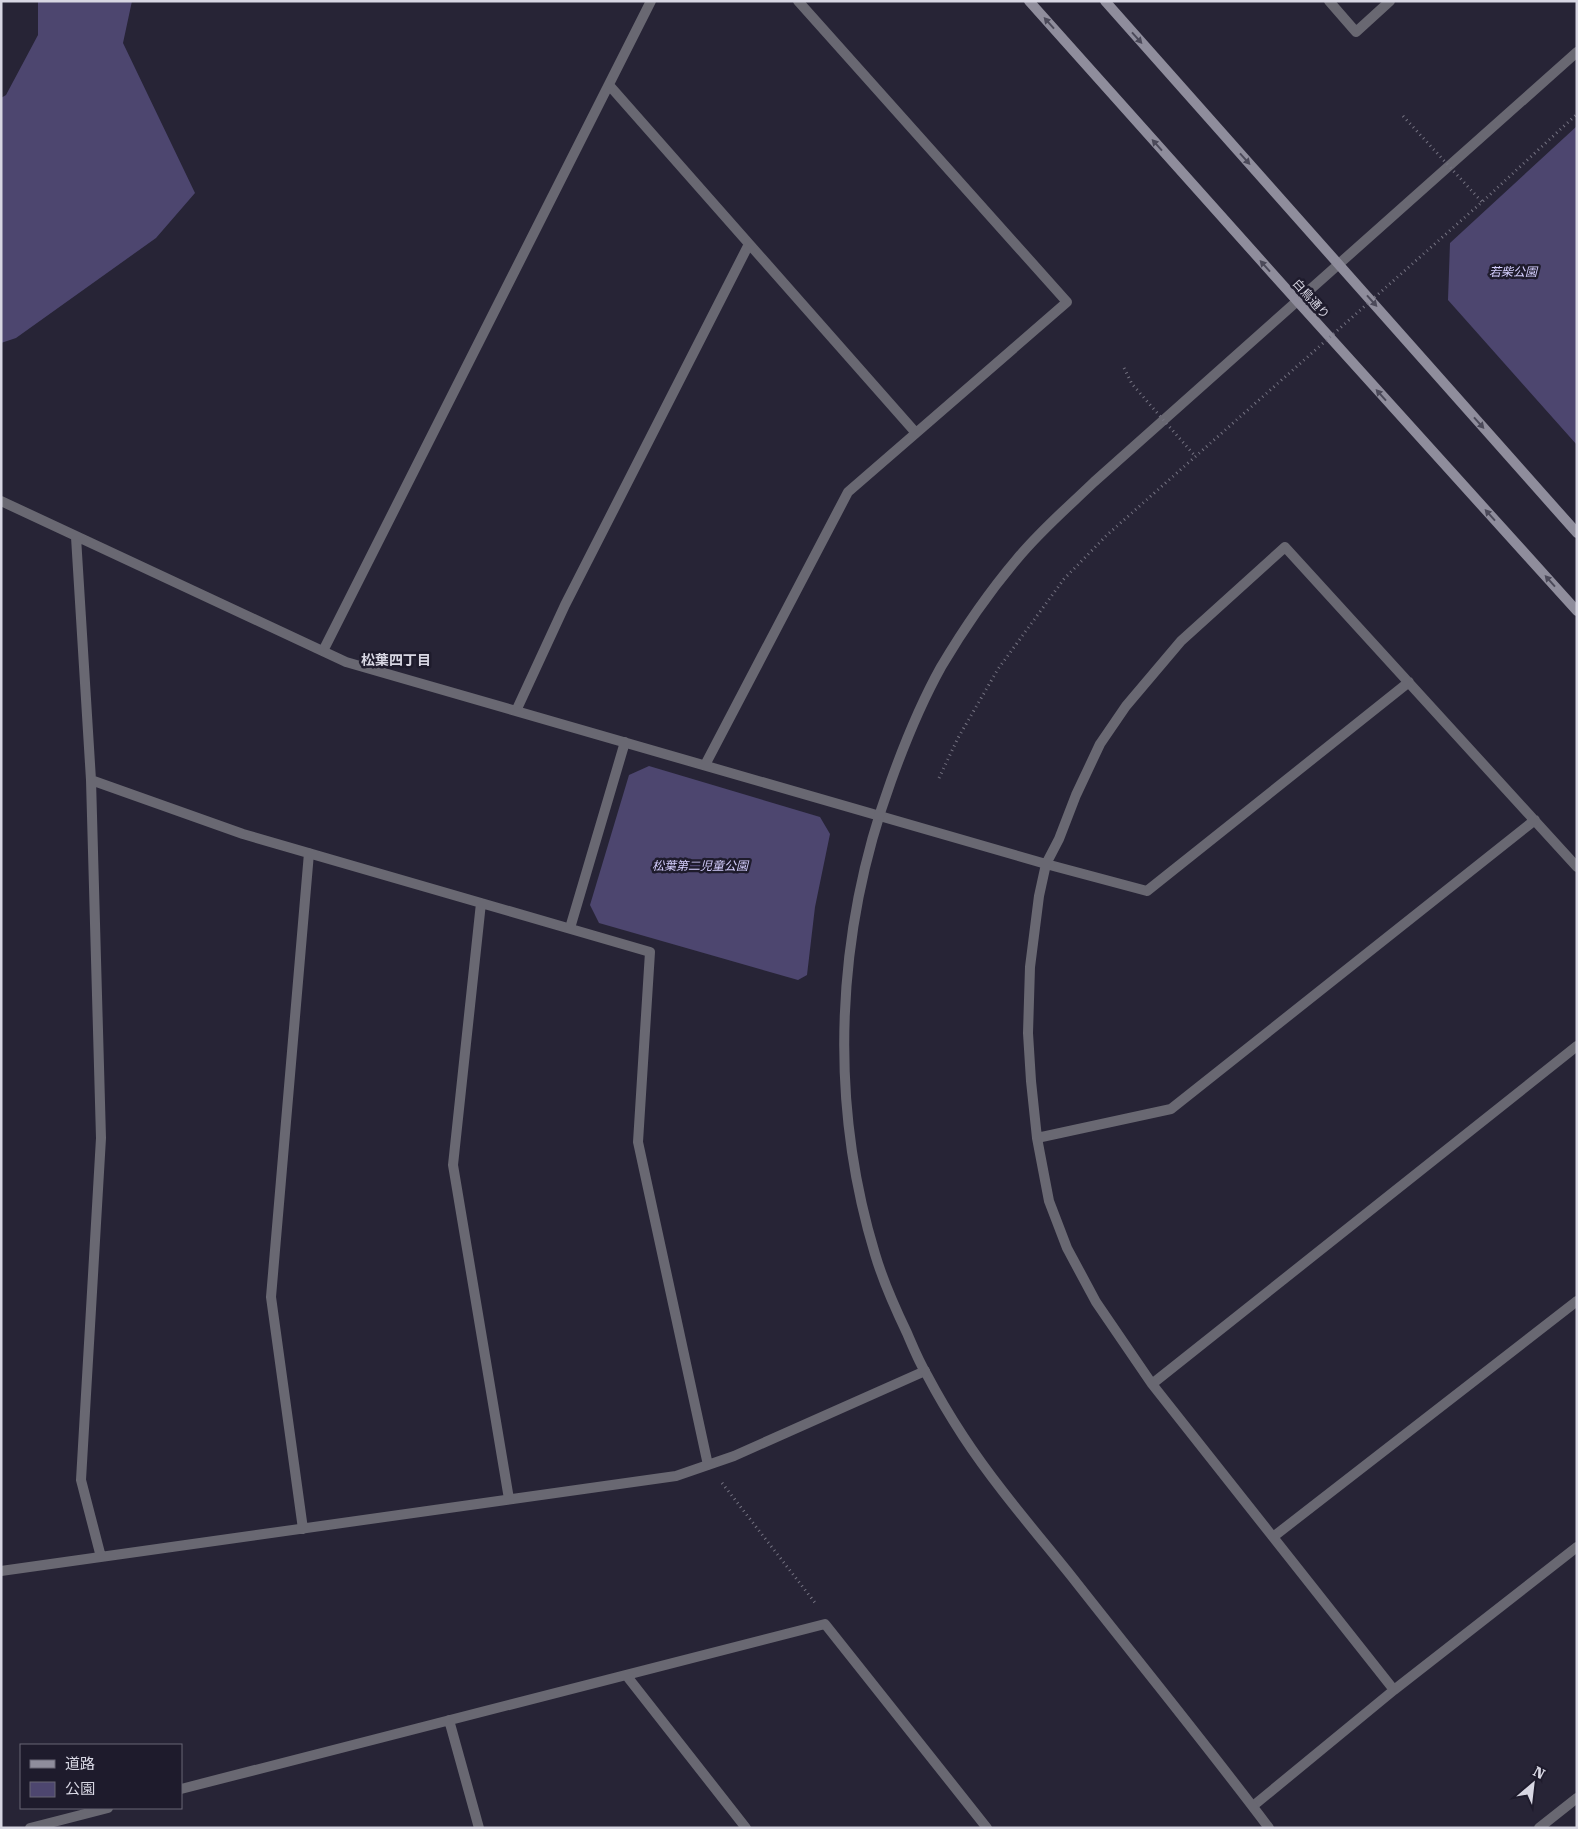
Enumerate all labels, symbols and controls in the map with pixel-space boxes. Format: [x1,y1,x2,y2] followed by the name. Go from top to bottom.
[1043,18,1055,30] one-way arrow
[1131,31,1143,43] one-way arrow
[1151,139,1163,151] one-way arrow
[1239,152,1251,164] one-way arrow
[1259,260,1271,272] one-way arrow
[1489,265,1539,279] park label: 若柴公園
[1290,276,1332,322] street label: 白鳥通り
[1366,294,1377,307] one-way arrow
[1375,389,1387,401] one-way arrow
[1474,416,1485,429] one-way arrow
[1484,510,1496,522] one-way arrow
[1544,575,1555,588] one-way arrow
[361,652,431,668] district label: 松葉四丁目
[652,859,750,873] park label: 松葉第二児童公園
[20,1744,182,1809] legend
[65,1755,95,1773] text: 道路
[1508,1759,1558,1809] north arrow
[1531,1763,1548,1782] text: N
[65,1780,95,1798] text: 公園

